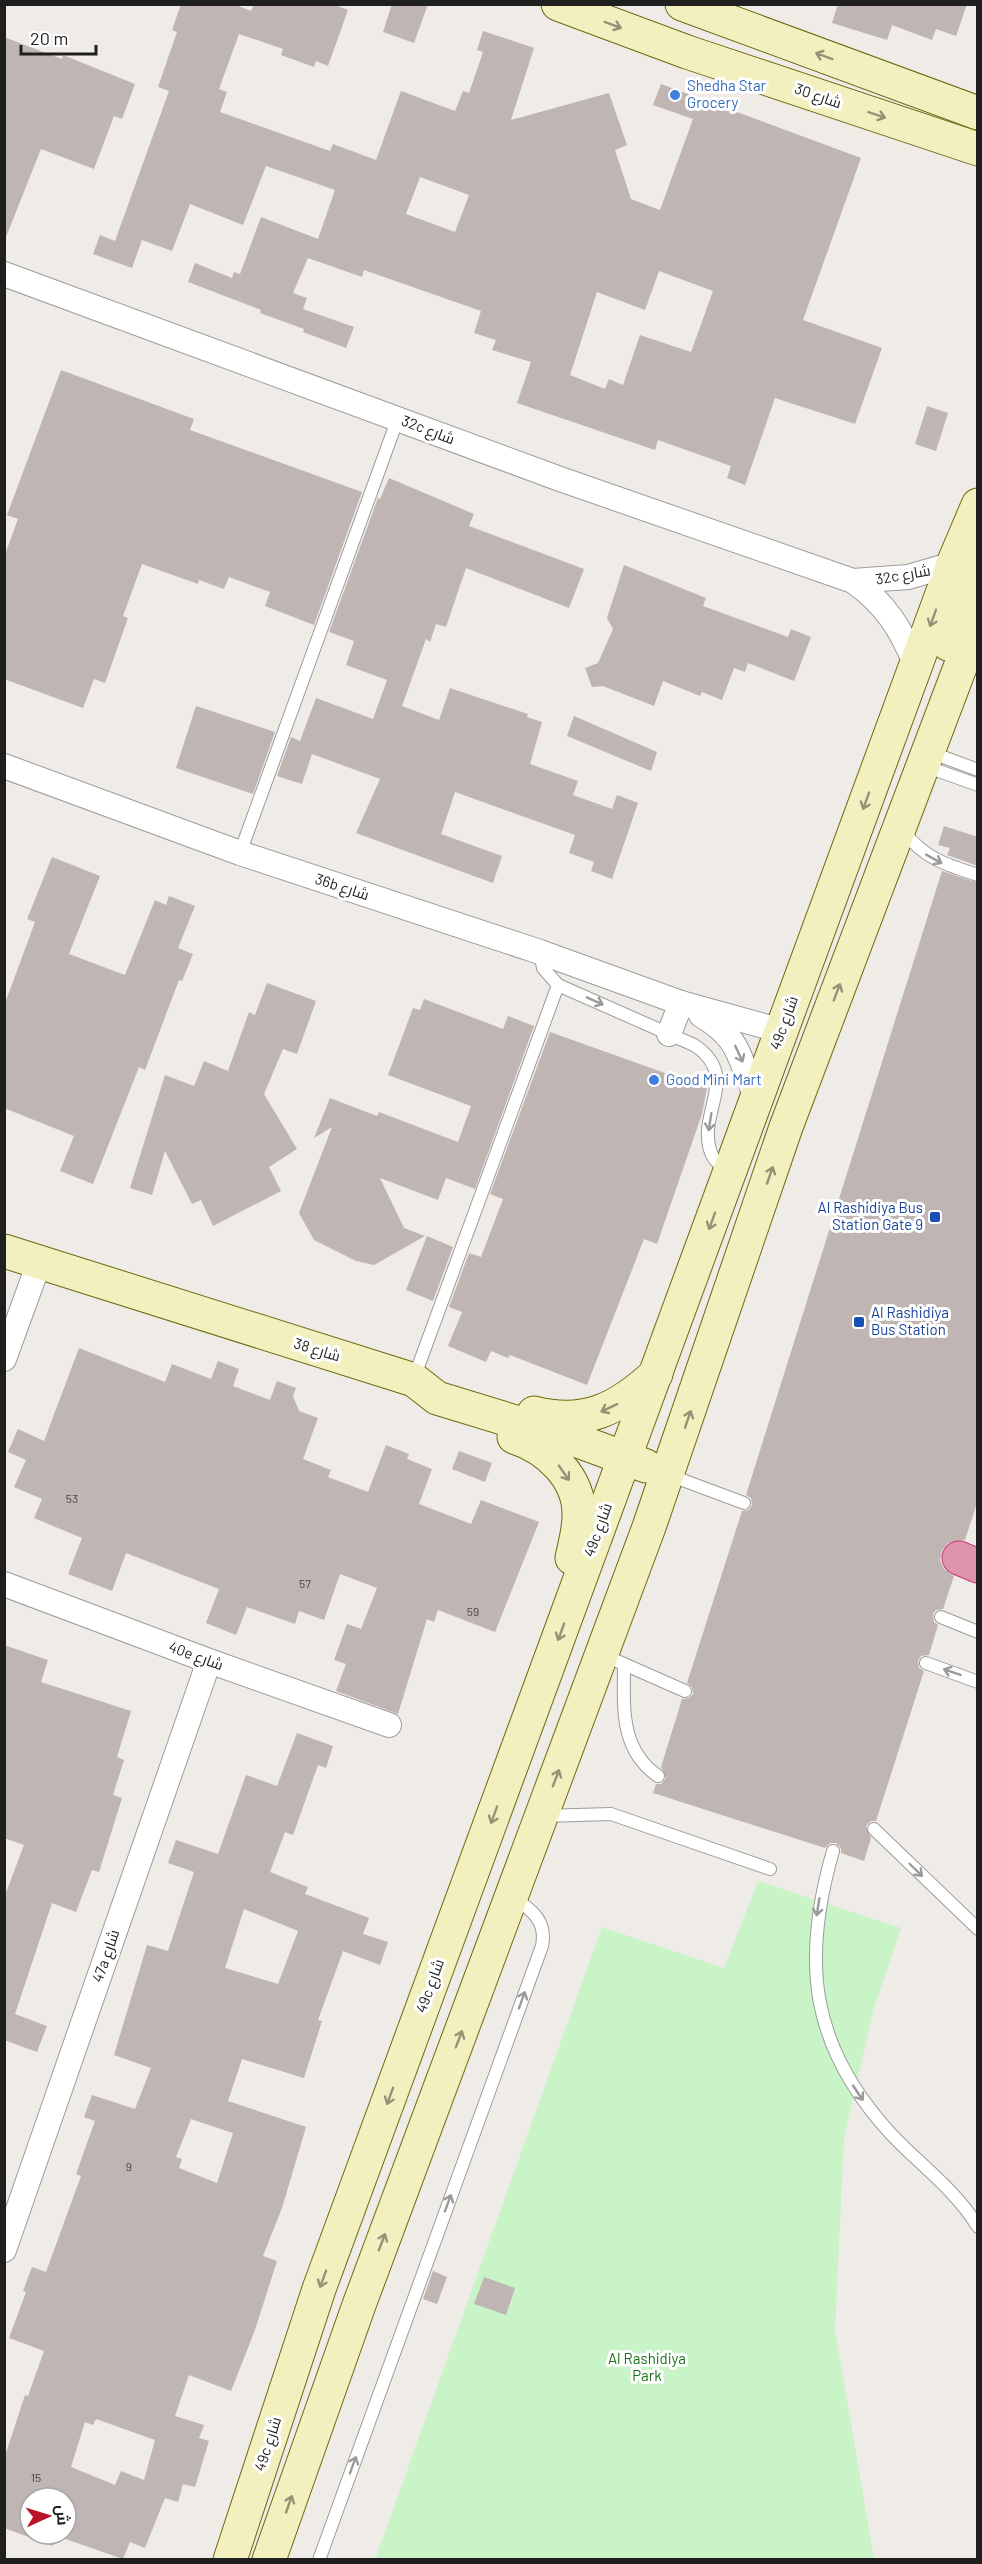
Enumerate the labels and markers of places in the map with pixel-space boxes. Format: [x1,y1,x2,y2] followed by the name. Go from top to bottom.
[687,76,767,111] place label: Shedha Star Grocery
[668,88,682,102] marker: Shedha Star Grocery
[666,1070,762,1088] place label: Good Mini Mart
[647,1073,661,1087] marker: Good Mini Mart
[818,1198,923,1233] place label: Al Rashidiya Bus Station Gate 9
[928,1210,942,1224] marker: Al Rashidiya Bus Station Gate 9
[871,1303,949,1338] place label: Al Rashidiya Bus Station
[852,1315,866,1329] marker: Al Rashidiya Bus Station

